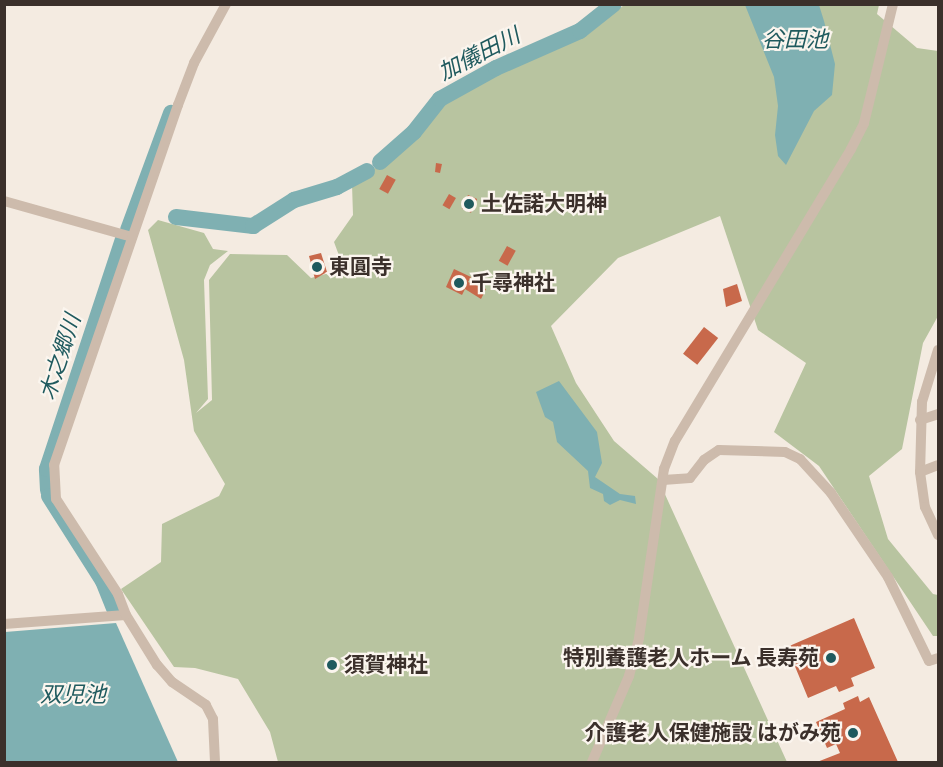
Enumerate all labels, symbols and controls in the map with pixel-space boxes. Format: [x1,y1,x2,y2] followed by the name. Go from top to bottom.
[434,22,524,86] water label: 加儀田川
[762,27,828,53] water label: 谷田池
[481,191,607,217] place label: 土佐諾大明神
[462,197,476,211] marker: 土佐諾大明神
[329,254,392,280] place label: 東圓寺
[310,260,324,274] marker: 東圓寺
[471,270,555,296] place label: 千尋神社
[452,276,466,290] marker: 千尋神社
[34,311,86,403] water label: 木之郷川
[563,645,819,671] place label: 特別養護老人ホーム 長寿苑
[824,651,838,665] marker: 特別養護老人ホーム 長寿苑
[344,652,428,678] place label: 須賀神社
[325,658,339,672] marker: 須賀神社
[40,682,106,708] water label: 双児池
[585,720,841,746] place label: 介護老人保健施設 はがみ苑
[846,726,860,740] marker: 介護老人保健施設 はがみ苑

